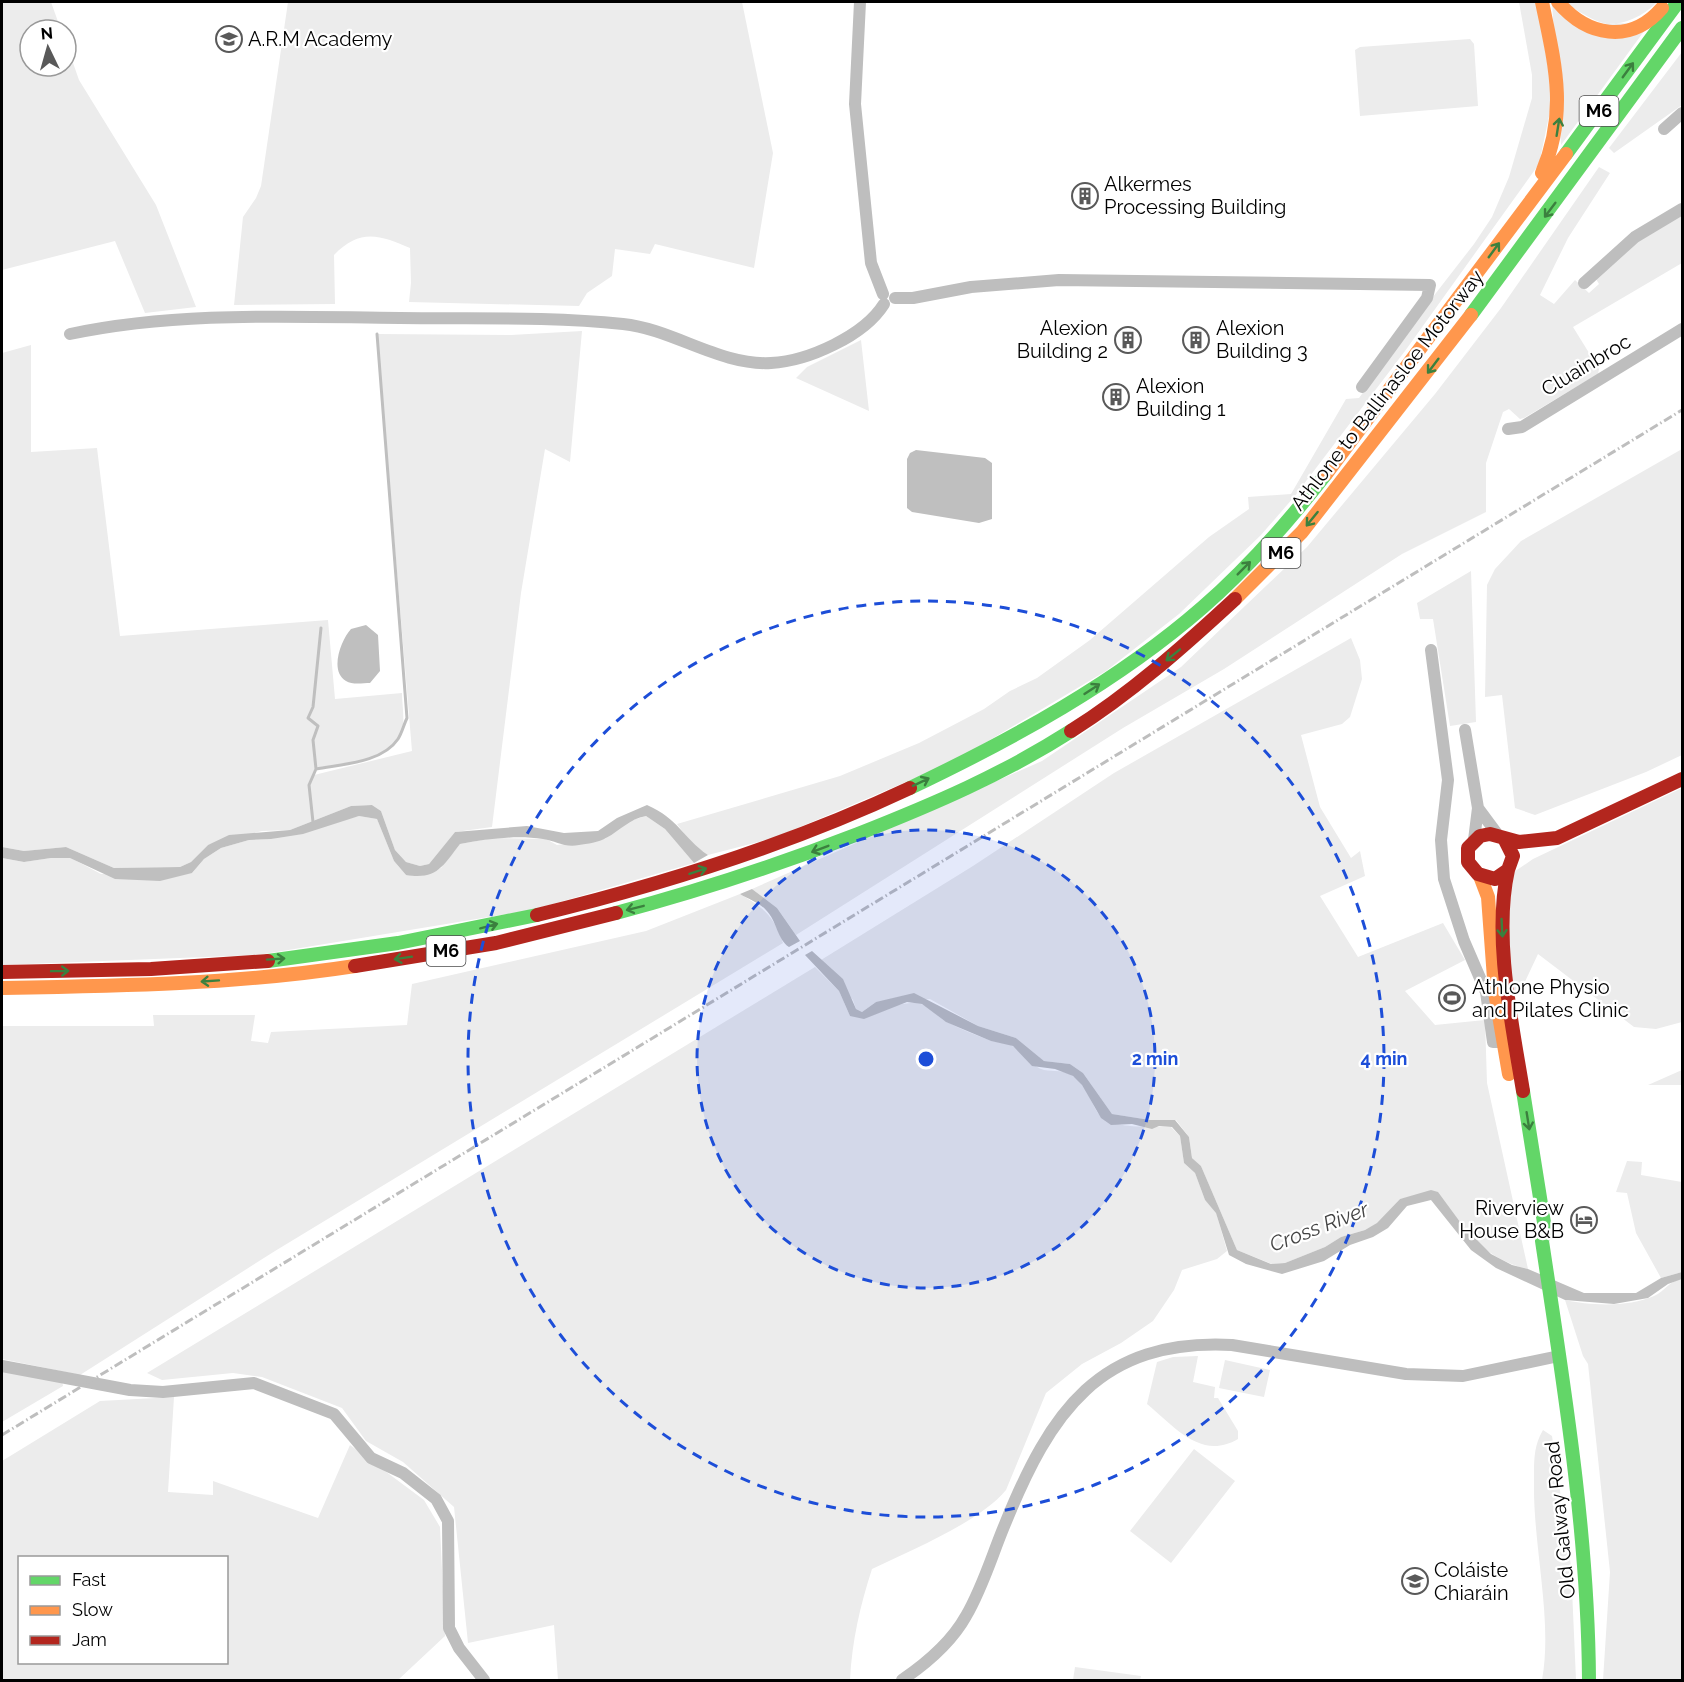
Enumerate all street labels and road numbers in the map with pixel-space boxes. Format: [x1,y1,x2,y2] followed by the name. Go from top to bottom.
[1580,96,1618,126] road number: M6
[1286,265,1488,515] street label: Athlone to Ballinasloe Motorway
[1537,329,1635,401] street label: Cluainbroc
[1262,538,1300,568] road number: M6
[426,936,466,966] road number: M6
[1540,1440,1580,1600] street label: Old Galway Road

